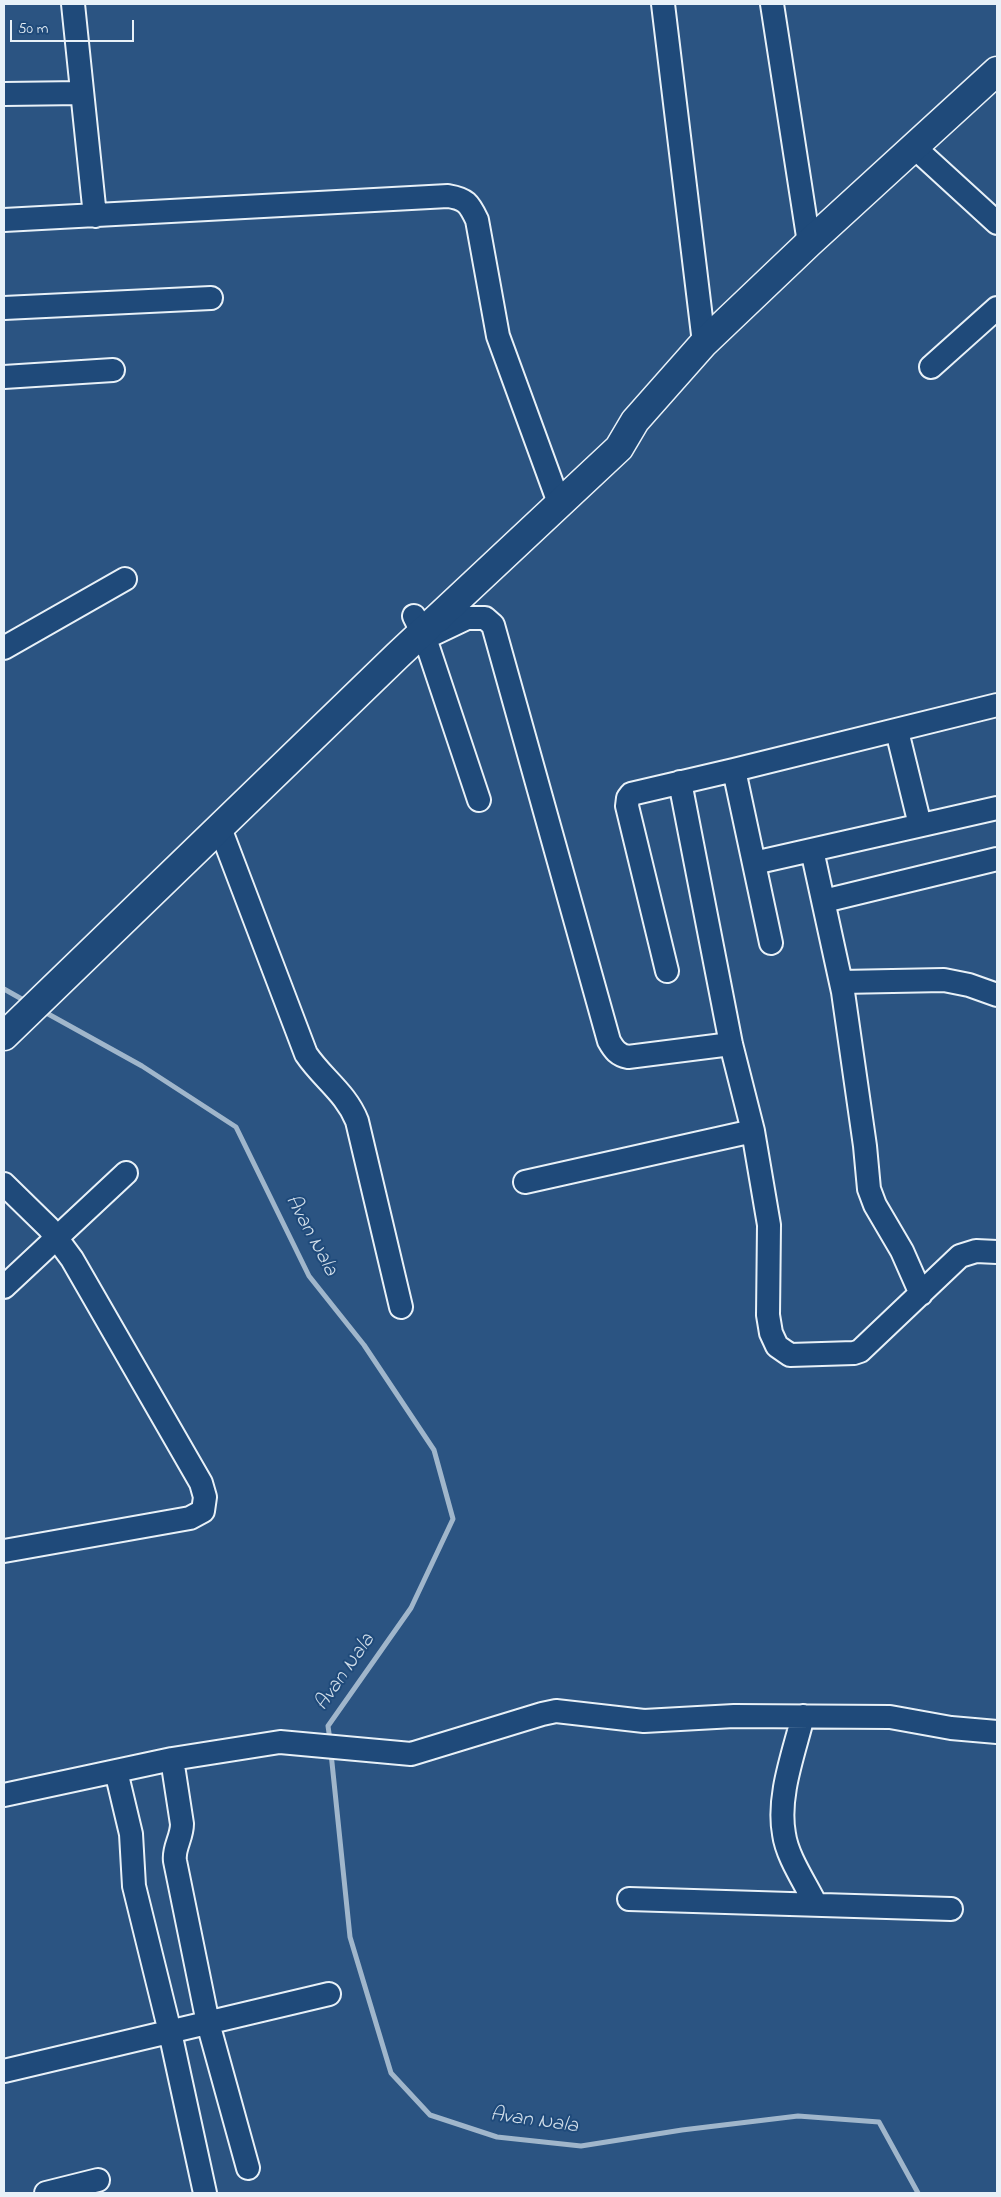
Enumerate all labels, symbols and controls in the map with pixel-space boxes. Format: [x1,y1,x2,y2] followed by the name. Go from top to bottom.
[12,10,136,42] scale bar
[18,18,48,40] text: 50 m
[278,1191,342,1281] water label: Avan Nala
[310,1630,382,1716] water label: Avan Nala
[488,2103,580,2141] water label: Avan Nala

